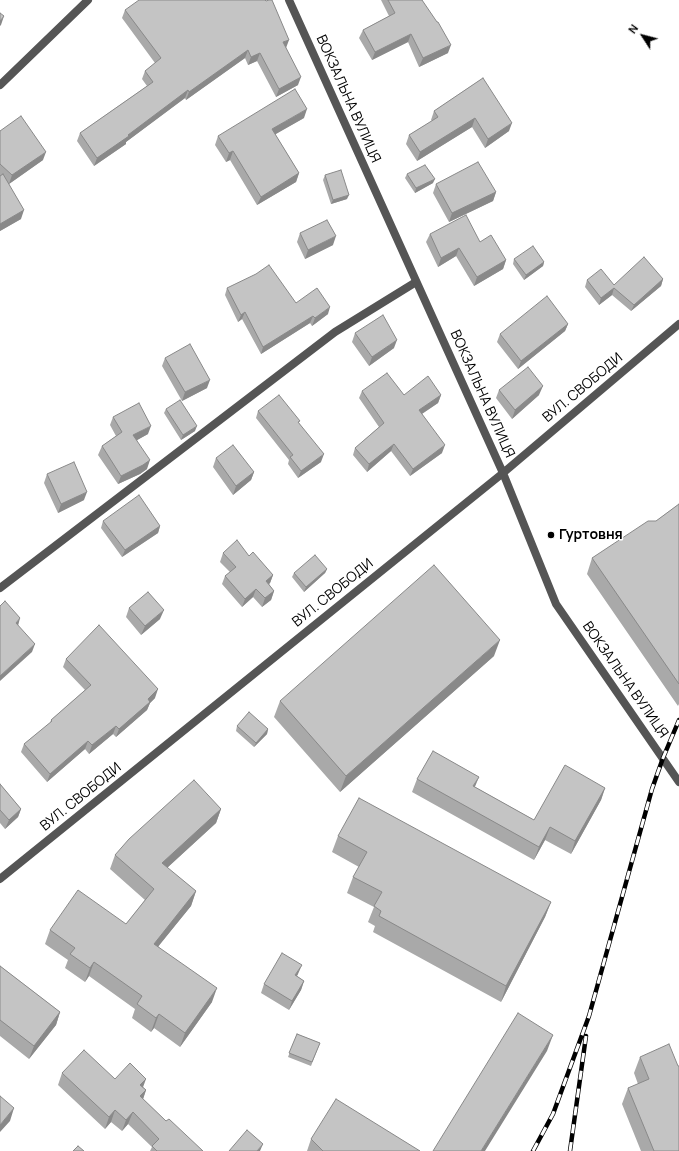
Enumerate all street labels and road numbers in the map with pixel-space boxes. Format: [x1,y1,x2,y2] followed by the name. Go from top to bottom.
[312,33,384,165] street label: ВОКЗАЛЬНА ВУЛИЦЯ
[446,328,518,460] street label: ВОКЗАЛЬНА ВУЛИЦЯ
[540,350,626,426] street label: ВУЛ. СВОБОДИ
[289,555,377,631] street label: ВУЛ. СВОБОДИ
[579,619,671,741] street label: ВОКЗАЛЬНА ВУЛИЦЯ
[37,759,125,835] street label: ВУЛ. СВОБОДИ

